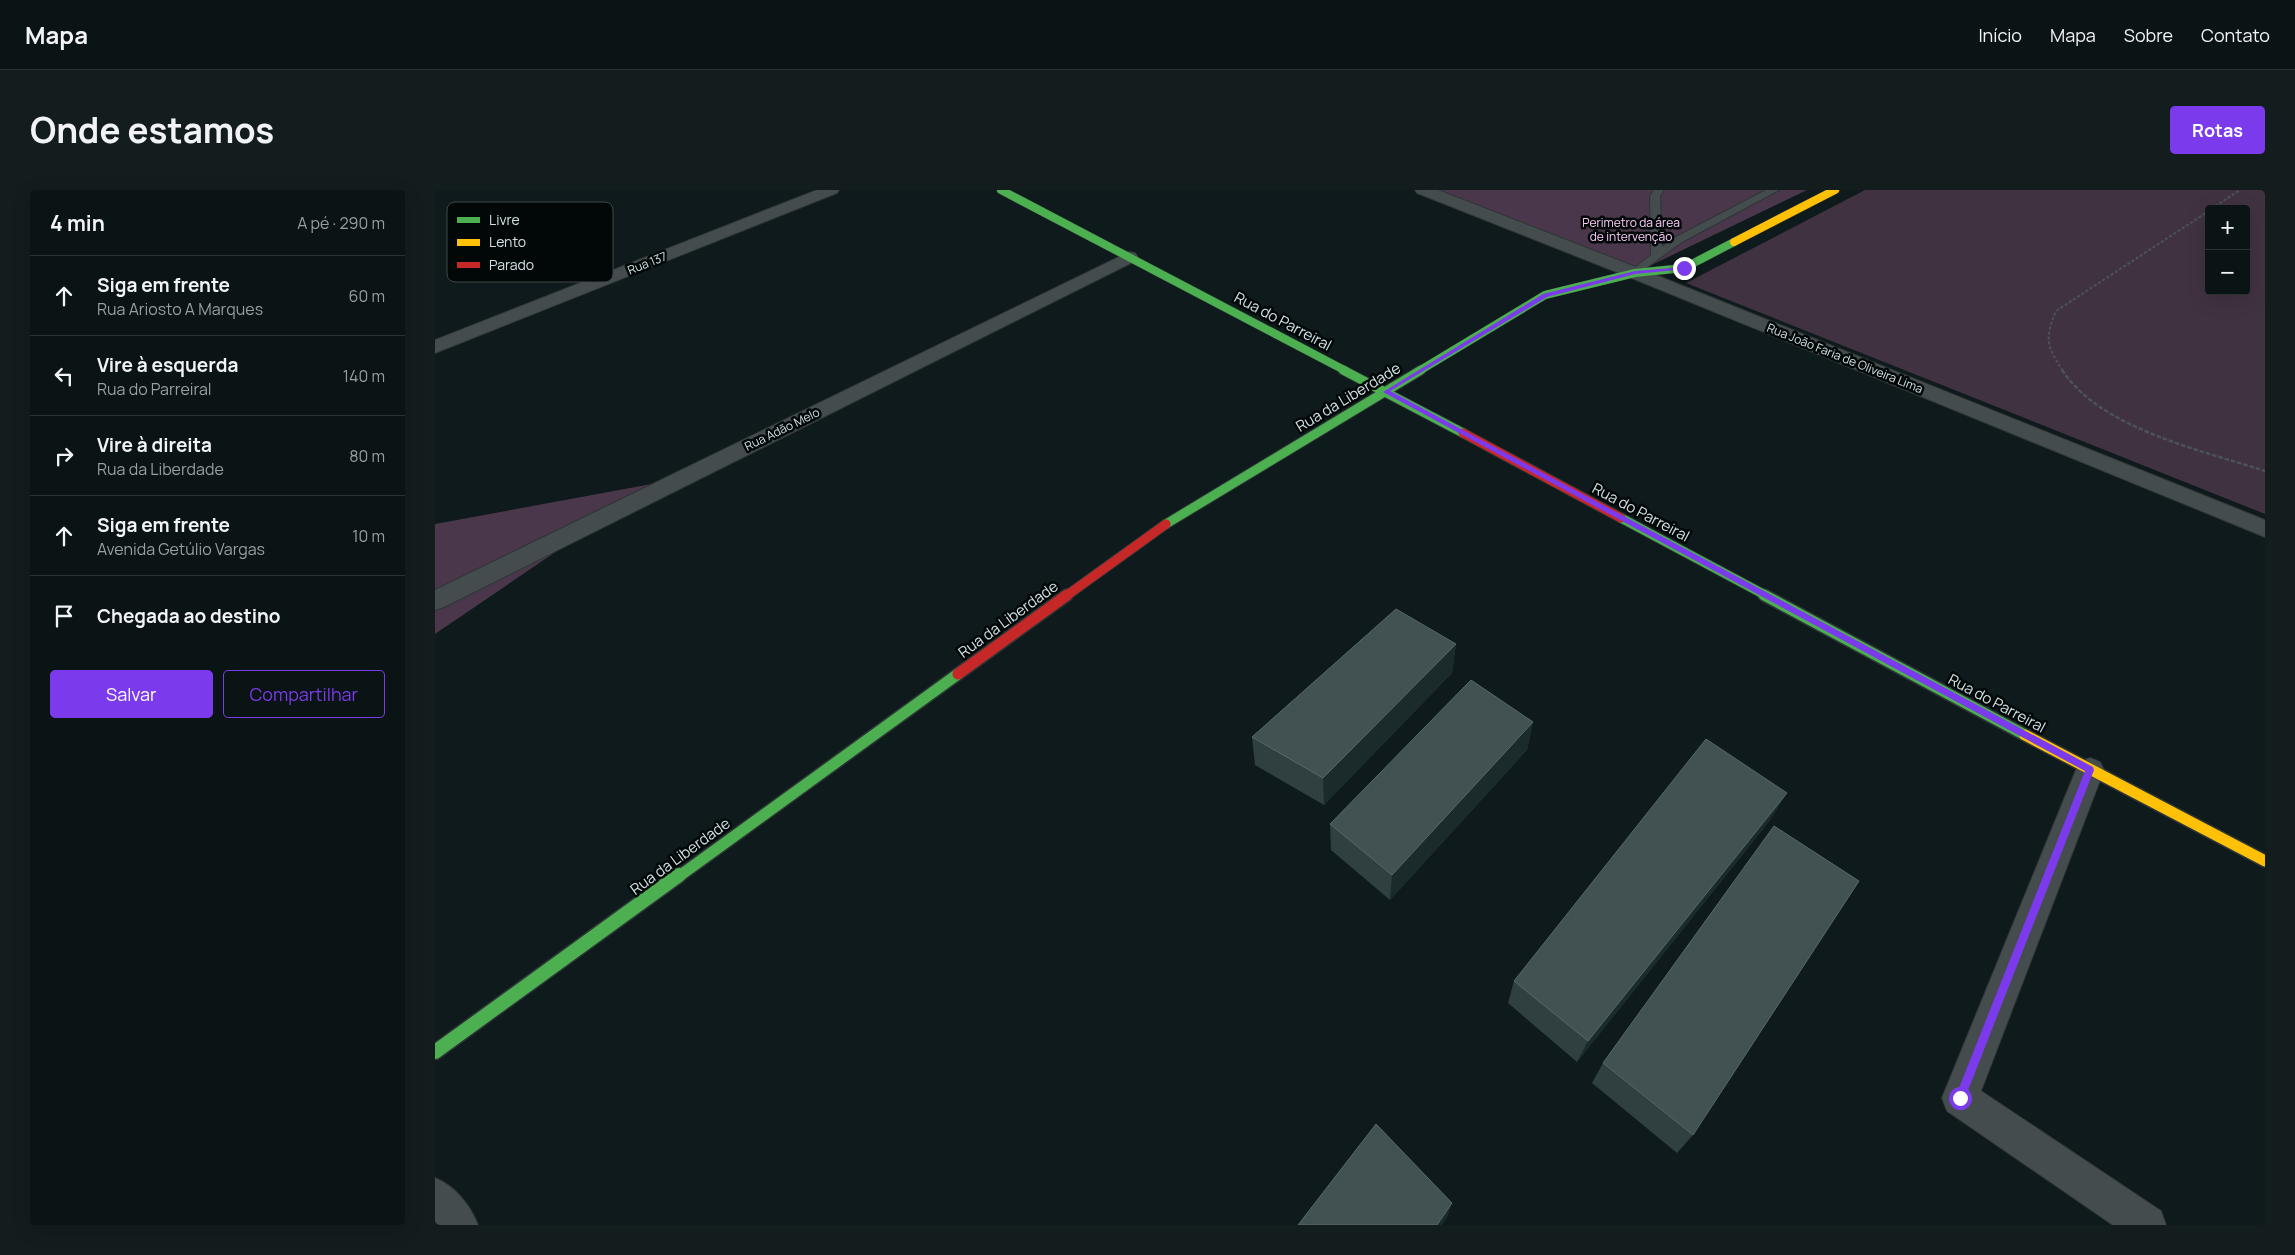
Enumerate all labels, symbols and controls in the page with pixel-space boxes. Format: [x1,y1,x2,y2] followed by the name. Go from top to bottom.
[25,18,88,51] text: Mapa
[1978,23,2022,47] text: Início
[2050,23,2096,47] text: Mapa
[2124,23,2173,47] text: Sobre
[2201,23,2270,47] text: Contato
[30,106,274,154] text: Onde estamos
[2170,106,2265,154] button: Rotas
[447,202,613,282] legend
[2205,205,2250,295] map controls
[2205,205,2250,250] button: +
[50,209,105,237] text: 4 min
[489,210,520,229] text: Livre
[297,212,385,234] text: A pé · 290 m
[1582,214,1680,245] park label: Perimetro da área de intervenção
[489,232,526,251] text: Lento
[625,247,669,279] street label: Rua 137
[2205,250,2250,295] button: −
[489,255,534,274] text: Parado
[1673,257,1696,280] route end
[97,272,230,298] text: Siga em frente
[50,282,78,310] icon: ahead
[349,285,385,307] text: 60 m
[1231,287,1335,355] street label: Rua do Parreiral
[97,298,263,320] text: Rua Ariosto A Marques
[1765,319,1925,397] street label: Rua João Faria de Oliveira Lima
[97,352,238,378] text: Vire à esquerda
[1292,357,1405,437] street label: Rua da Liberdade
[50,362,78,390] icon: left
[343,365,385,387] text: 140 m
[97,378,212,400] text: Rua do Parreiral
[742,403,822,455] street label: Rua Adão Melo
[97,432,212,458] text: Vire à direita
[50,442,78,470] icon: right
[349,445,385,467] text: 80 m
[97,458,224,480] text: Rua da Liberdade
[1589,478,1693,546] street label: Rua do Parreiral
[97,512,230,538] text: Siga em frente
[50,522,78,550] icon: ahead
[352,525,385,547] text: 10 m
[97,538,265,560] text: Avenida Getúlio Vargas
[954,575,1062,662] street label: Rua da Liberdade
[50,602,78,630] icon: arrive
[97,603,280,629] text: Chegada ao destino
[1945,669,2049,737] street label: Rua do Parreiral
[50,670,213,718] button: Salvar
[223,670,385,718] button: Compartilhar
[626,812,734,899] street label: Rua da Liberdade
[1949,1087,1972,1110] route start

